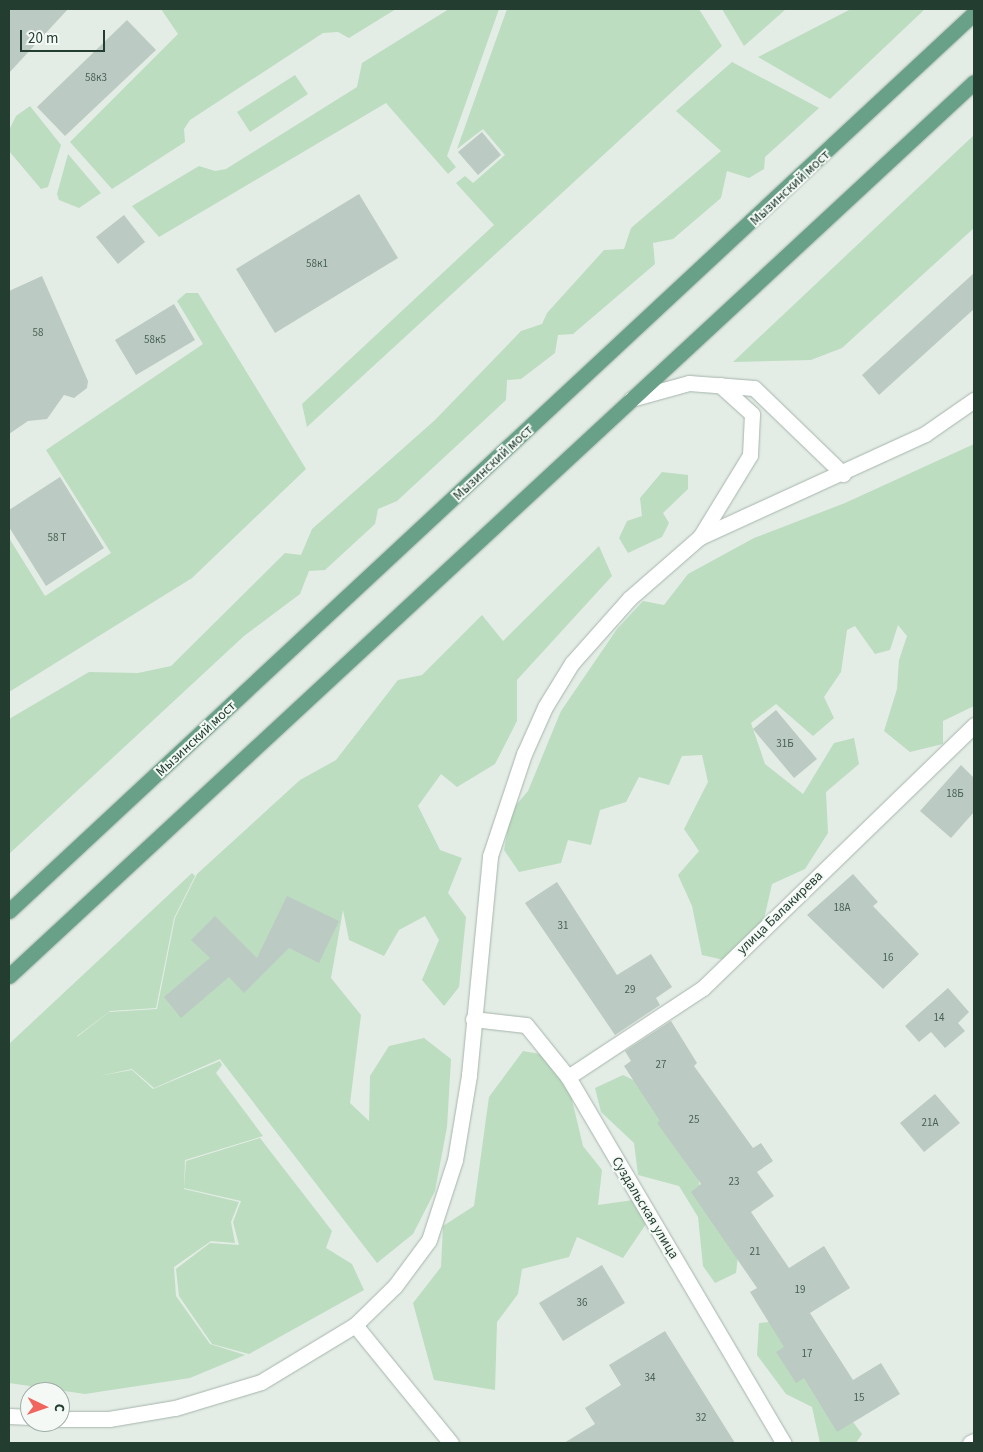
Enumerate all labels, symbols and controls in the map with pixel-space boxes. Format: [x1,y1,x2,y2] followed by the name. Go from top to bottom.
[22,20,108,52] scale bar
[28,28,58,49] text: 20 m
[85,71,107,85] house number: 58к3
[747,147,833,229] street label: Мызинский мост
[306,257,328,271] house number: 58к1
[33,326,43,340] house number: 58
[144,333,166,347] house number: 58к5
[450,422,536,504] street label: Мызинский мост
[47,531,67,545] house number: 58 Т
[153,698,239,780] street label: Мызинский мост
[776,737,794,751] house number: 31Б
[946,787,964,801] house number: 18Б
[734,868,826,958] street label: улица Балакирева
[834,901,850,915] house number: 18А
[558,919,568,933] house number: 31
[883,951,893,965] house number: 16
[625,983,635,997] house number: 29
[934,1011,944,1025] house number: 14
[656,1058,666,1072] house number: 27
[689,1113,699,1127] house number: 25
[922,1116,938,1130] house number: 21А
[608,1154,682,1262] street label: Суздальская улица
[729,1175,739,1189] house number: 23
[750,1245,760,1259] house number: 21
[795,1283,805,1297] house number: 19
[577,1296,587,1310] house number: 36
[802,1347,812,1361] house number: 17
[645,1371,655,1385] house number: 34
[20,1382,70,1432] north arrow
[854,1391,864,1405] house number: 15
[49,1403,69,1412] text: С
[696,1411,706,1425] house number: 32

